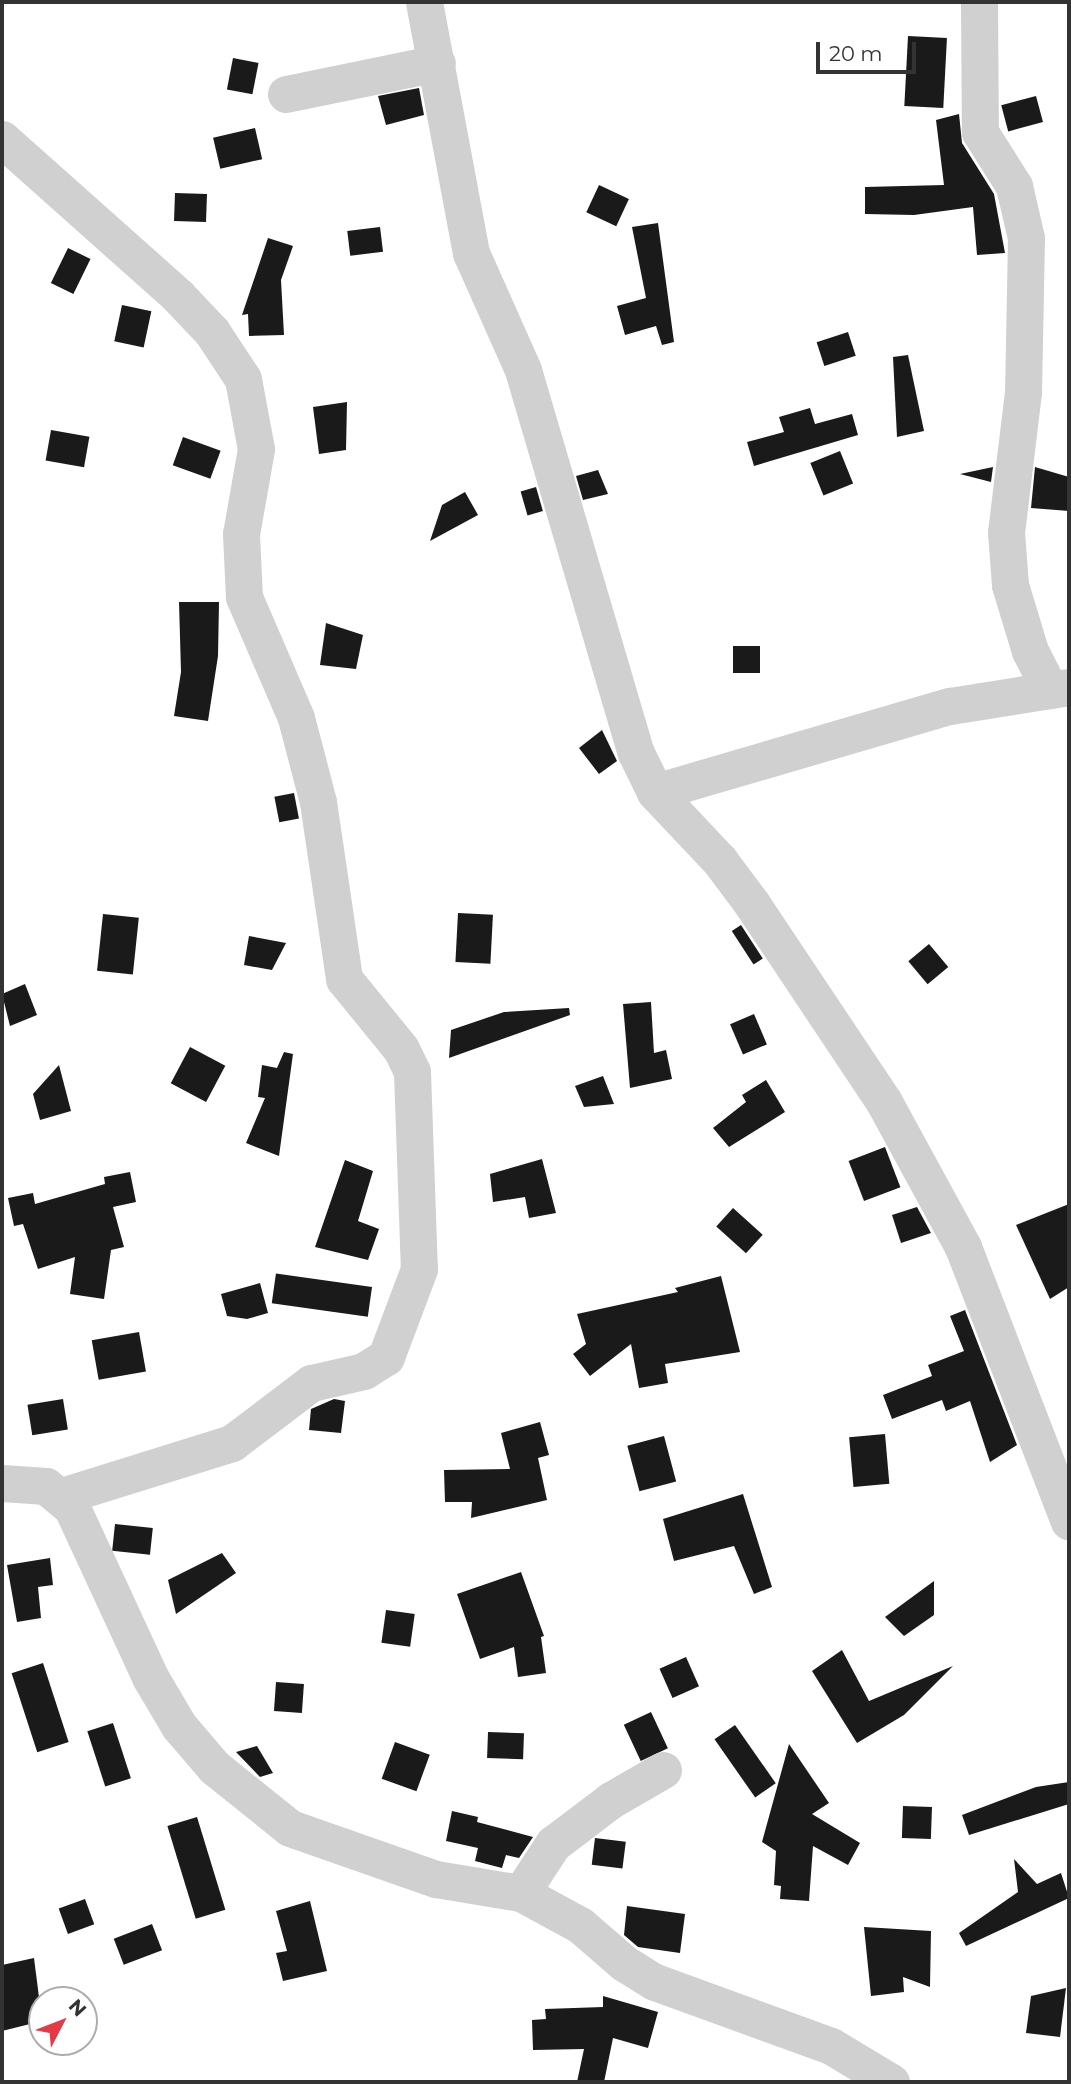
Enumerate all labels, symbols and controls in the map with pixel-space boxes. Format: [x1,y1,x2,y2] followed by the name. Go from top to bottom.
[819,28,919,72] scale bar
[829,41,883,66] text: 20 m
[28,1986,98,2056] north arrow
[64,1995,91,2021] text: N

